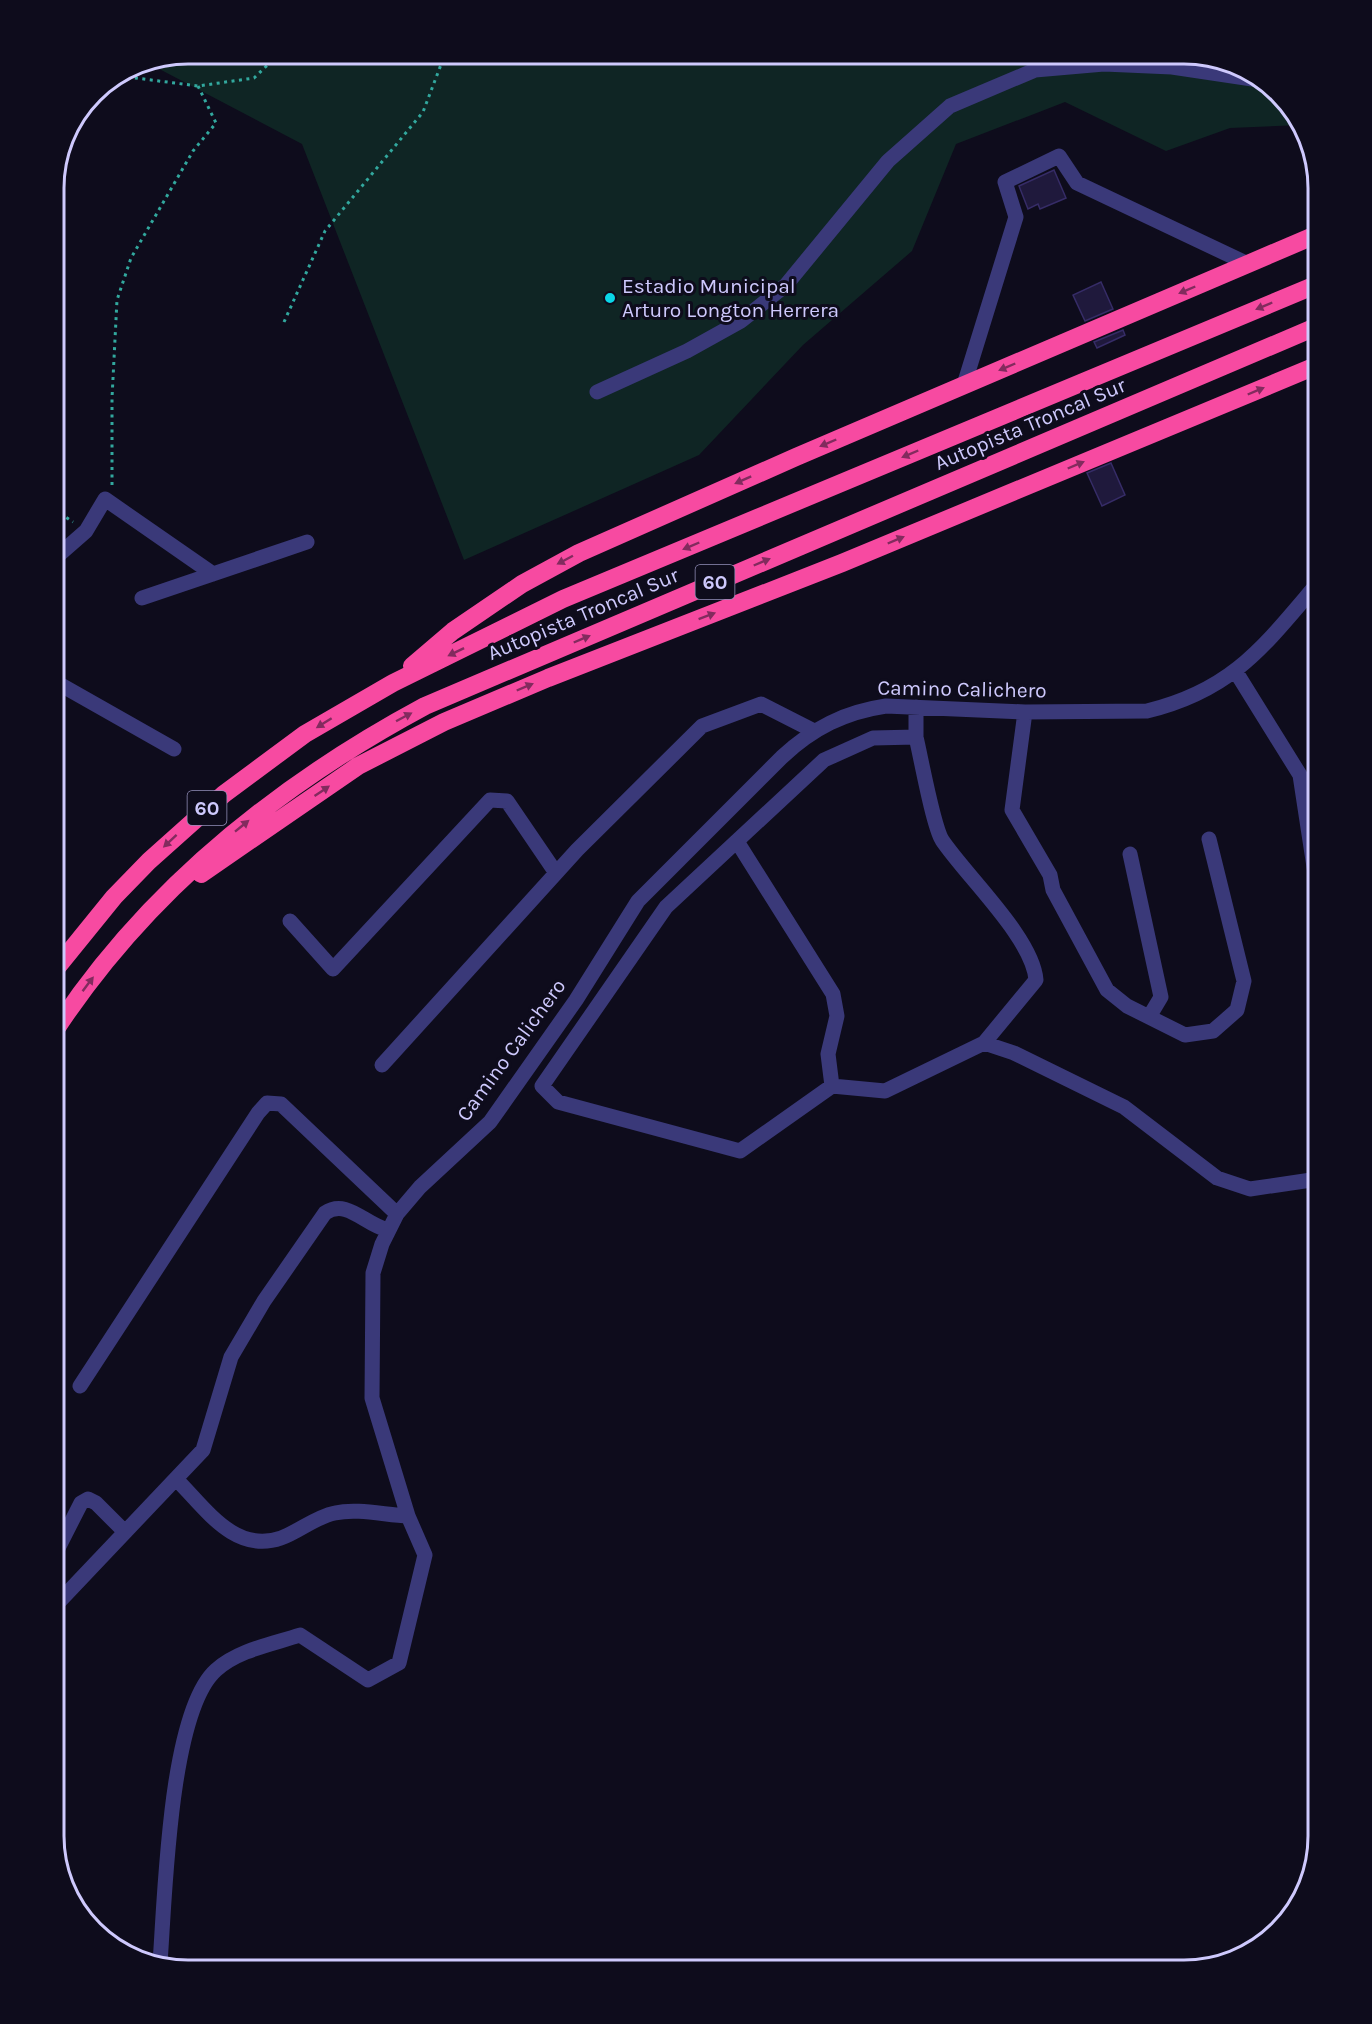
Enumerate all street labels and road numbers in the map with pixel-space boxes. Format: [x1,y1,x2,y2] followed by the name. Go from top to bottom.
[931,373,1129,475] street label: Autopista Troncal Sur
[484,563,682,665] street label: Autopista Troncal Sur
[696,565,734,599] road number: 60
[877,676,1047,702] street label: Camino Calichero
[188,791,226,825] road number: 60
[451,974,571,1126] street label: Camino Calichero

